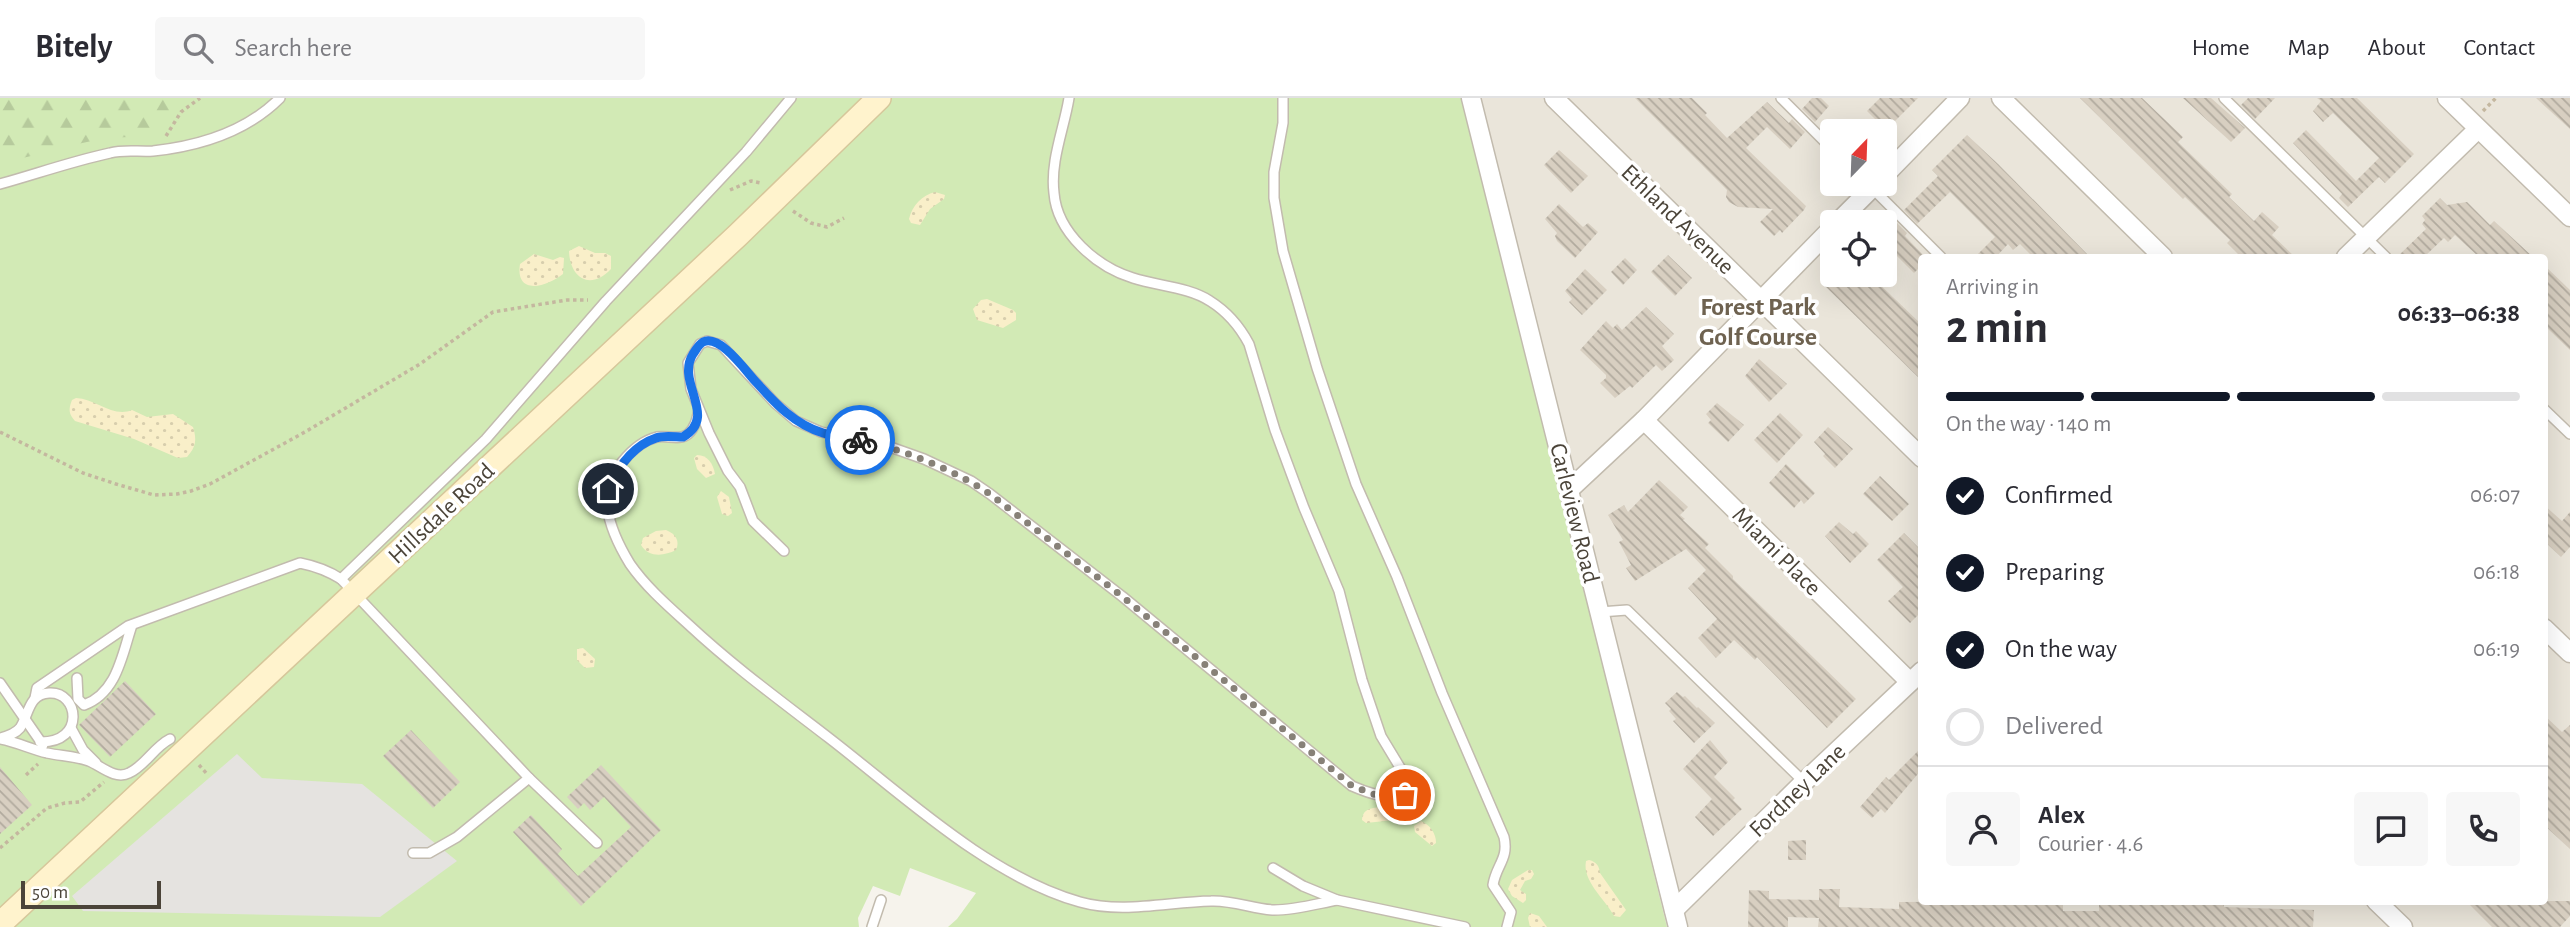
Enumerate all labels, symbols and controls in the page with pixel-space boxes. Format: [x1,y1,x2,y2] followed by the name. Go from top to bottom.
[155,17,645,80] search box
[179,29,217,67] icon: search
[35,31,113,64] text: Bitely
[235,35,352,61] text: Search here
[2192,36,2250,60] text: Home
[2288,36,2330,60] text: Map
[2368,36,2425,60] text: About
[2463,36,2535,60] text: Contact
[1820,119,1897,196] north arrow
[1820,119,1897,287] map controls
[1616,160,1738,279] street label: Ethland Avenue
[1820,210,1897,287] button: locate
[1946,276,2039,299] text: Arriving in
[1699,294,1817,350] district label: Forest Park Golf Course
[2397,300,2520,326] text: 06:33–06:38
[1946,305,2048,351] text: 2 min
[825,405,895,475] courier
[1946,413,2111,436] text: On the way · 140 m
[841,421,879,459] icon: bike
[1545,441,1603,586] street label: Carleview Road
[384,459,499,569] street label: Hillsdale Road
[578,459,638,519] pin
[589,470,627,508] icon: home
[1946,477,1984,515] icon: check
[2005,482,2113,508] text: Confirmed
[2470,484,2520,507] text: 06:07
[1727,503,1825,601] street label: Miami Place
[1946,554,1984,592] icon: check
[2005,559,2104,585] text: Preparing
[2473,561,2520,584] text: 06:18
[1946,631,1984,669] icon: check
[2005,636,2117,662] text: On the way
[2473,638,2520,661] text: 06:19
[2005,713,2103,739] text: Delivered
[1745,739,1850,842] street label: Fordney Lane
[1375,765,1435,825] pin
[1386,776,1424,814] icon: bag
[1946,792,2020,866] button: person
[2354,792,2428,866] button: chat
[2446,792,2520,866] button: phone
[2038,802,2085,828] text: Alex
[2038,833,2143,856] text: Courier · 4.6
[21,878,161,910] scale bar
[32,883,68,902] text: 50 m

